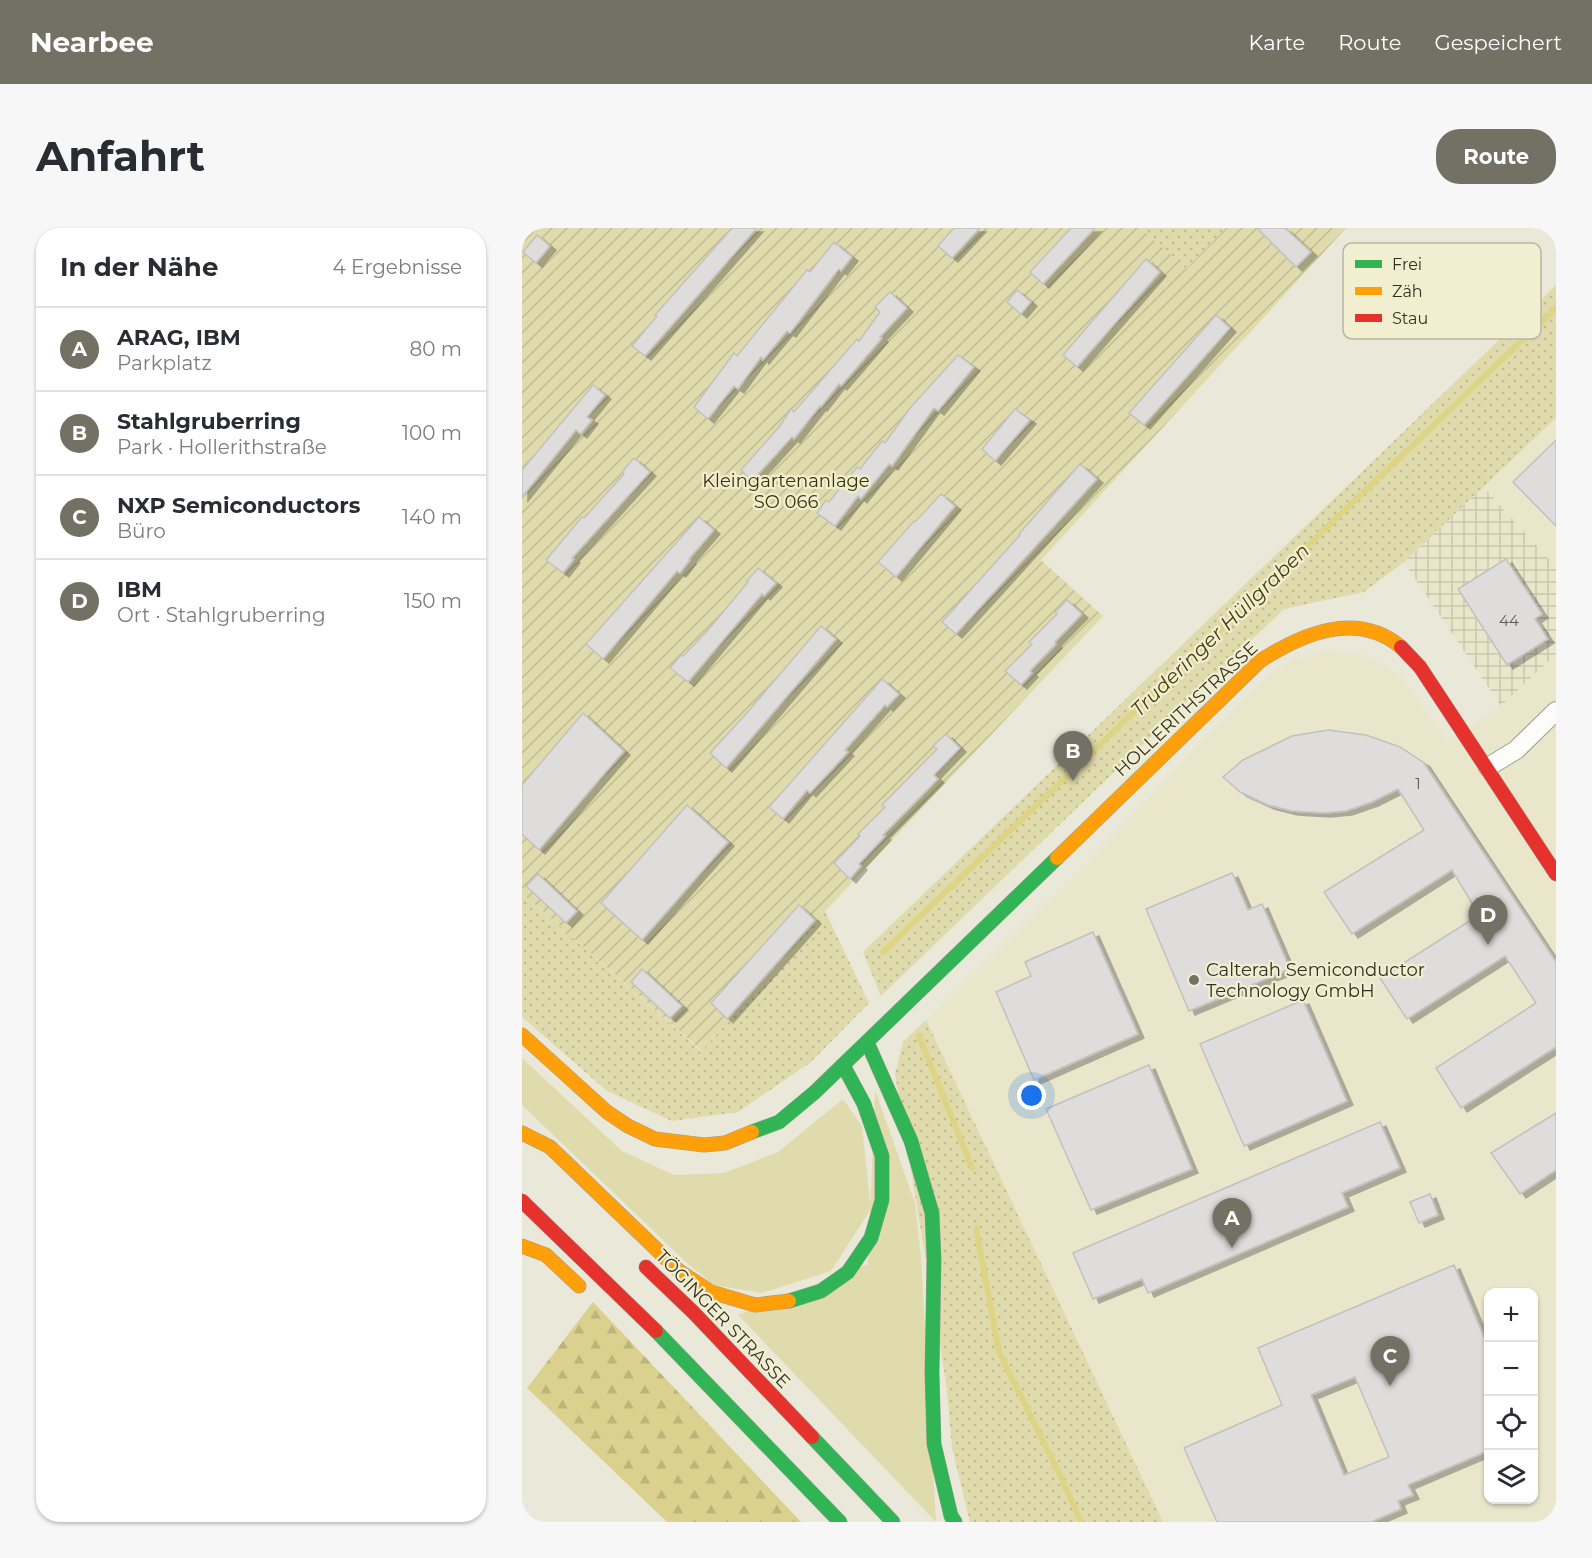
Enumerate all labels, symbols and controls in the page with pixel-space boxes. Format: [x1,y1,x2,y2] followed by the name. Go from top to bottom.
[30,25,154,59] text: Nearbee
[1249,30,1305,55] text: Karte
[1338,30,1401,55] text: Route
[1434,30,1562,55] text: Gespeichert
[1436,129,1556,184] button: Route
[36,130,205,182] text: Anfahrt
[1343,243,1541,339] legend
[60,251,218,283] text: In der Nähe
[333,255,462,279] text: 4 Ergebnisse
[1392,255,1422,274] text: Frei
[1392,282,1423,301] text: Zäh
[1392,309,1428,328] text: Stau
[117,324,241,351] text: ARAG, IBM
[72,337,87,361] text: A
[410,337,462,361] text: 80 m
[117,351,212,375] text: Parkplatz
[117,408,301,435] text: Stahlgruberring
[72,421,87,445] text: B
[402,421,462,445] text: 100 m
[117,435,327,459] text: Park · Hollerithstraße
[702,470,870,513] park label: Kleingartenanlage SO 066
[117,492,360,519] text: NXP Semiconductors
[72,505,87,529] text: C
[402,505,462,529] text: 140 m
[117,519,166,543] text: Büro
[1126,538,1314,722] water label: Truderinger Hüllgraben
[117,576,162,603] text: IBM
[71,589,88,613] text: D
[404,589,462,613] text: 150 m
[117,603,326,627] text: Ort · Stahlgruberring
[1499,611,1519,630] house number: 44
[1110,637,1262,781] street label: HOLLERITHSTRASSE
[1054,732,1092,781] pin: B
[1415,774,1421,793] house number: 1
[1468,896,1508,945] pin: D
[1206,959,1425,1002] place label: Calterah Semiconductor Technology GmbH
[1187,973,1201,987] marker: Calterah Semiconductor Technology GmbH
[1017,1081,1046,1110] your location
[1212,1198,1252,1248] pin: A
[651,1245,795,1393] street label: TÖGINGER STRASSE
[1484,1288,1538,1504] map controls
[1484,1288,1538,1342] button: +
[1370,1336,1410,1386] pin: C
[1484,1342,1538,1396] button: −
[1484,1396,1538,1450] button: locate
[1484,1450,1538,1504] button: layers

